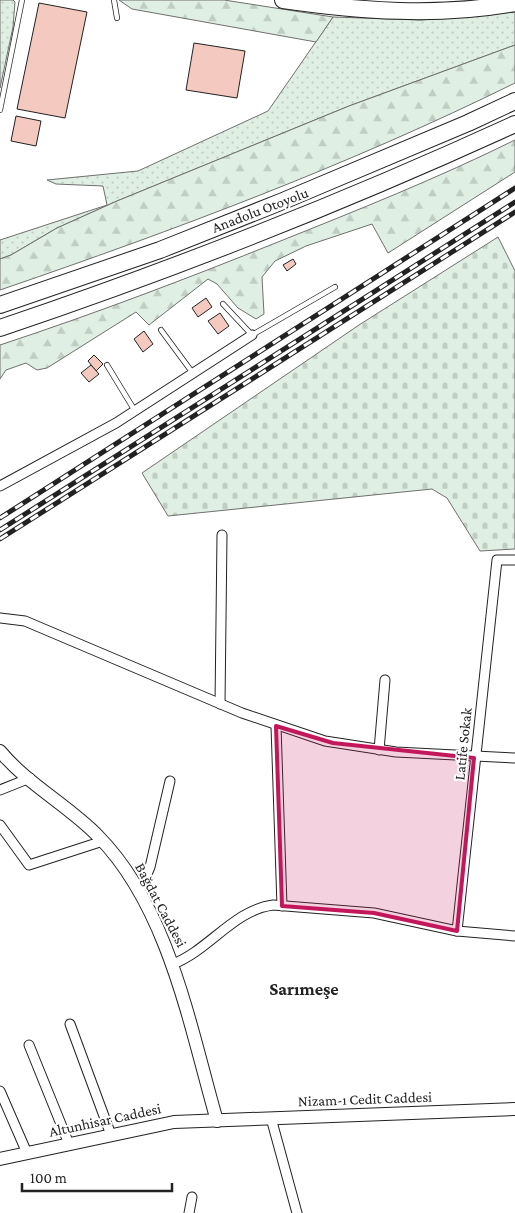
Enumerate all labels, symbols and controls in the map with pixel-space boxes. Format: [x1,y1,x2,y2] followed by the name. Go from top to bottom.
[210,184,311,237] street label: Anadolu Otoyolu
[451,706,475,781] street label: Latife Sokak
[131,860,190,950] street label: Bağdat Caddesi
[269,979,339,999] district label: Sarımeşe
[298,1089,432,1109] street label: Nizam-ı Cedit Caddesi
[47,1100,163,1140] street label: Altunhisar Caddesi
[22,1160,172,1192] scale bar
[30,1170,67,1186] text: 100 m

